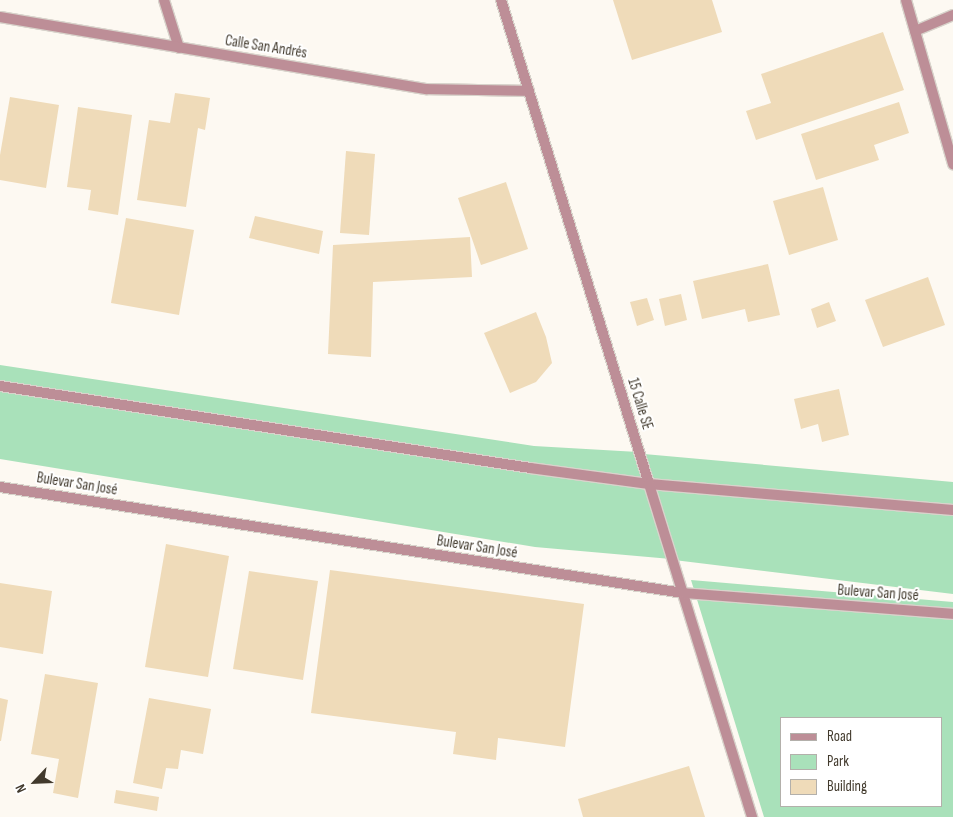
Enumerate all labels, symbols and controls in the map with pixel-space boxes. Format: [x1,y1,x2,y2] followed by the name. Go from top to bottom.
[224,32,308,62] street label: Calle San Andrés
[624,376,656,432] street label: 15 Calle SE
[35,469,119,499] street label: Bulevar San José
[435,532,519,562] street label: Bulevar San José
[837,581,919,605] street label: Bulevar San José
[780,717,943,807] legend
[827,727,852,746] text: Road
[827,752,849,771] text: Park
[10,757,60,807] north arrow
[827,777,867,796] text: Building
[12,782,30,796] text: N

